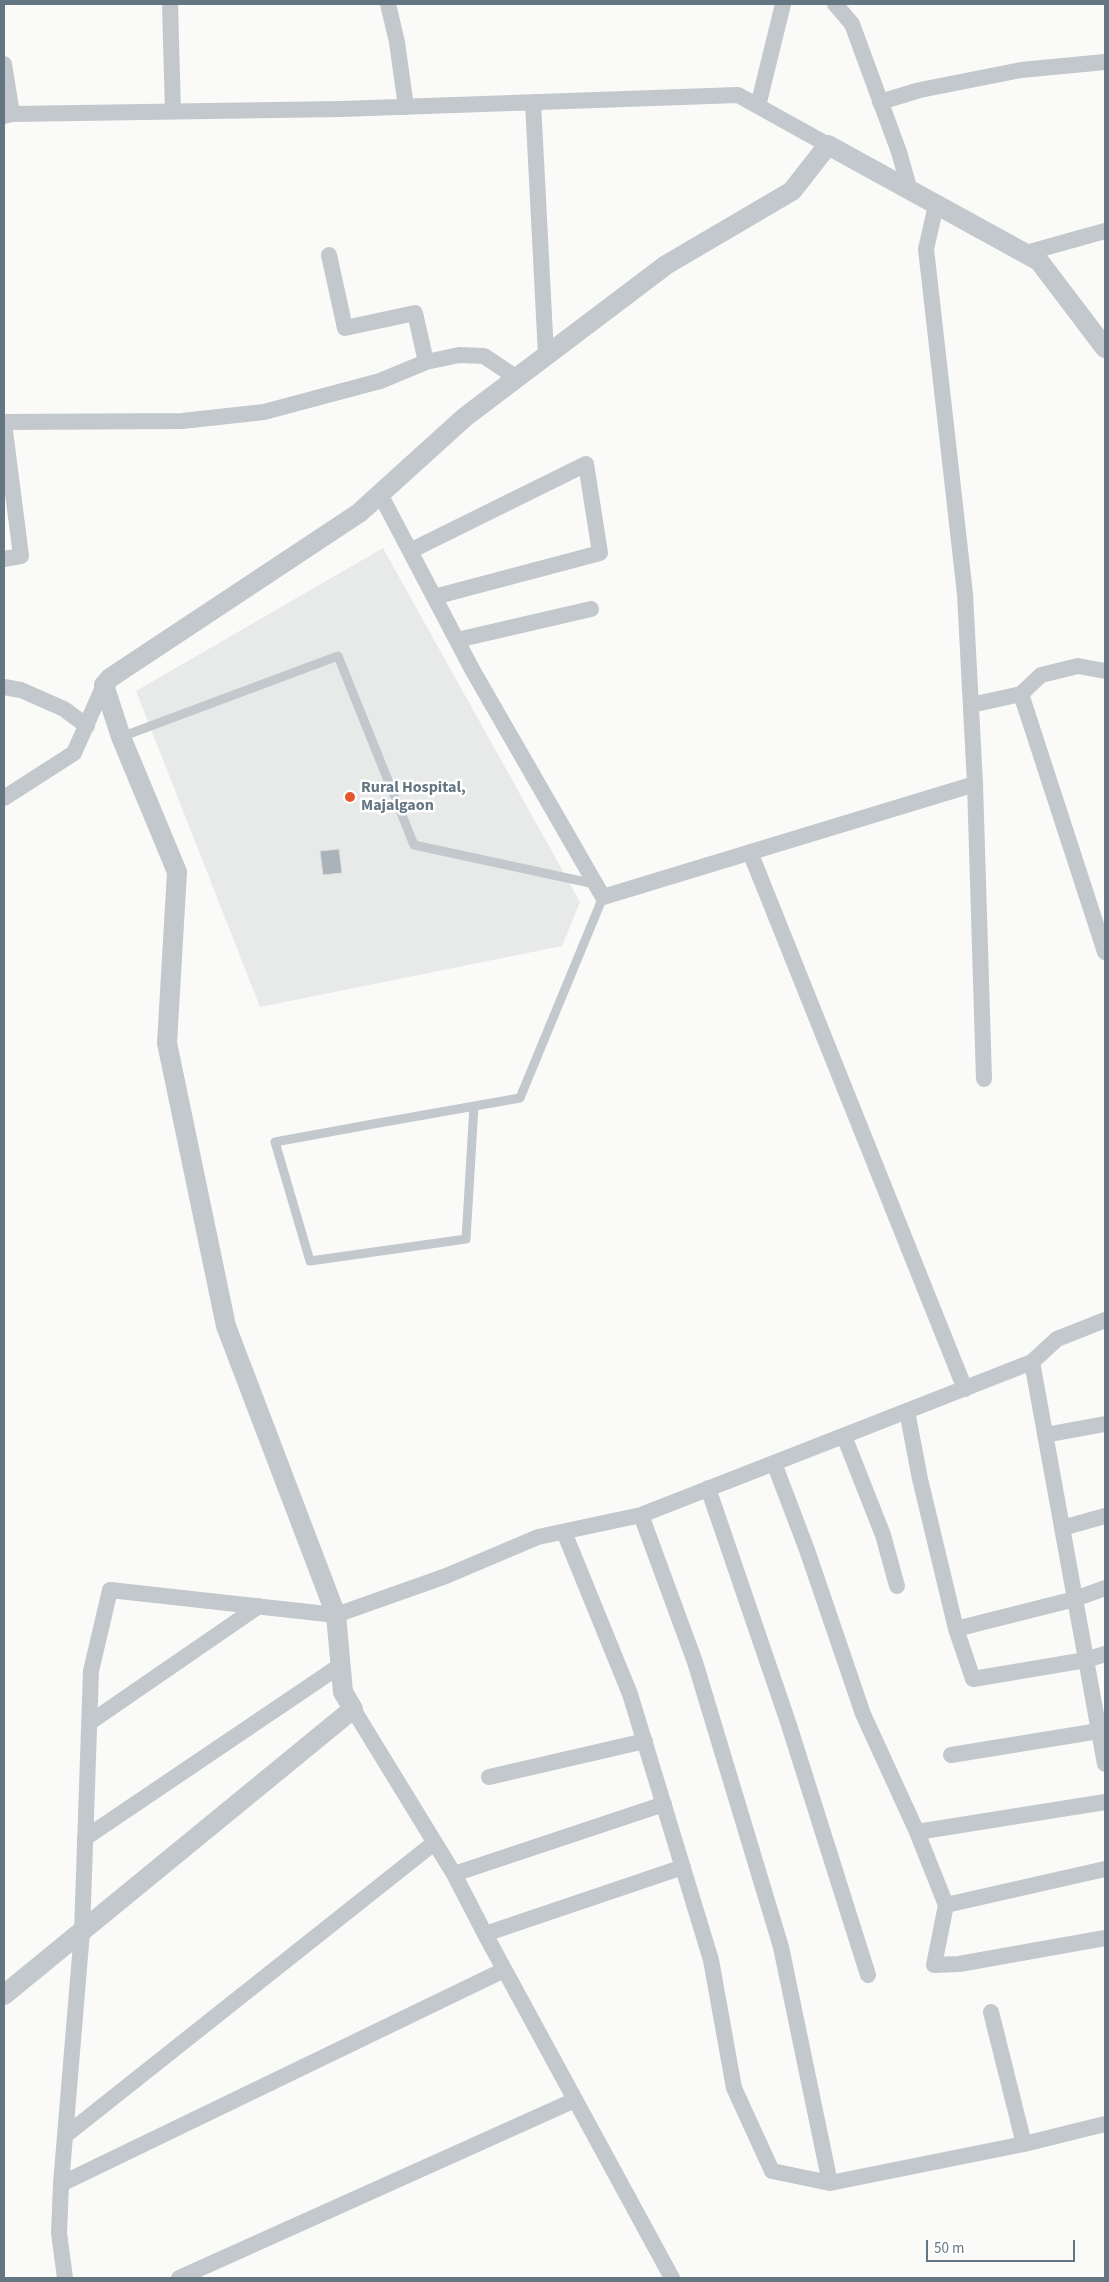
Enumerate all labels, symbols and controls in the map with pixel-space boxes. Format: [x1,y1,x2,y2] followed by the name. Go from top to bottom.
[361,778,466,816] place label: Rural Hospital, Majalgaon
[343,790,357,804] marker: Rural Hospital, Majalgaon
[929,2230,1078,2262] scale bar
[934,2238,964,2259] text: 50 m

